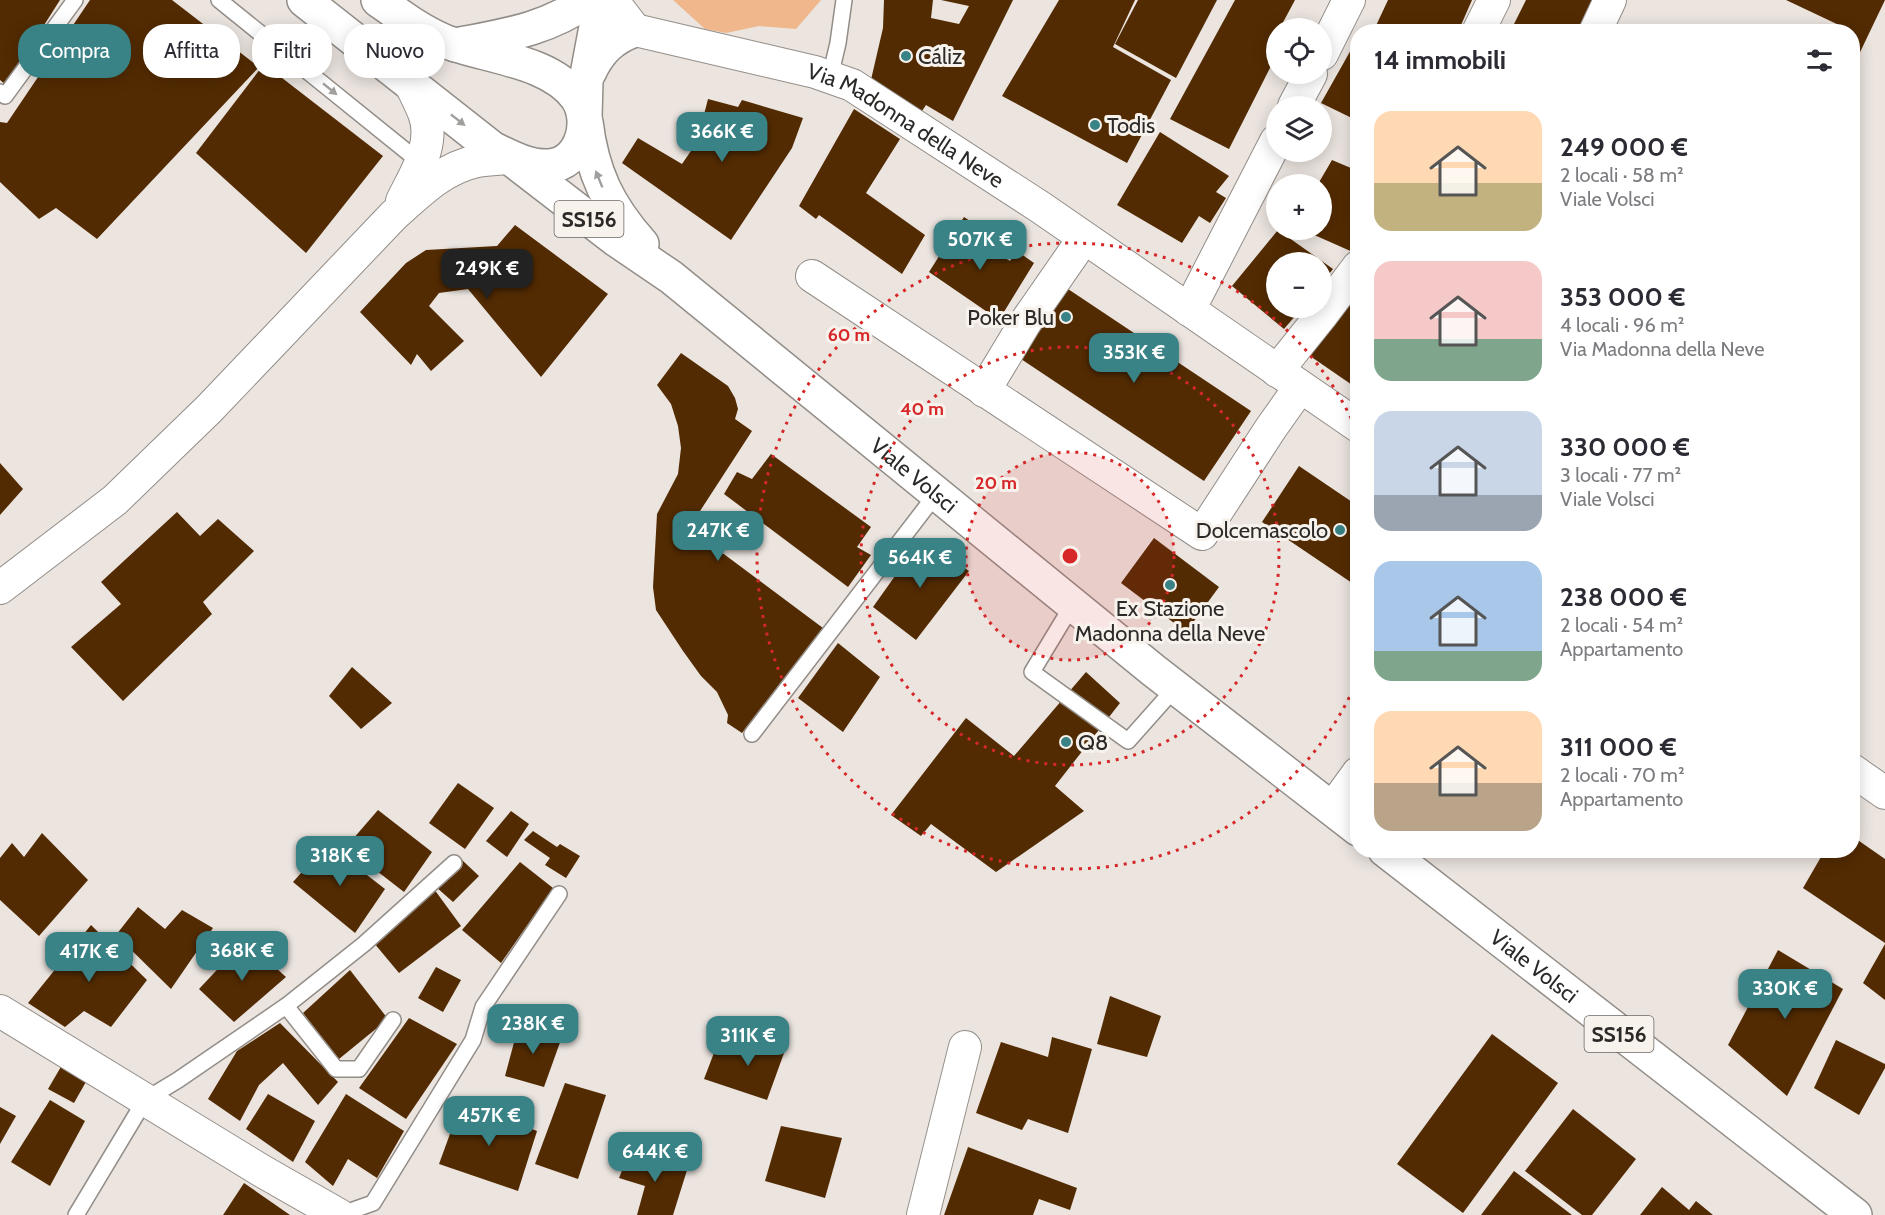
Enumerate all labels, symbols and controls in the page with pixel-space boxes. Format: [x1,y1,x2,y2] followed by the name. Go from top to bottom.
[1266,18,1332,318] map controls
[1266,18,1332,84] button: locate
[18,24,131,78] chip: Compra
[143,24,240,78] chip: Affitta
[252,24,332,78] chip: Filtri
[344,24,445,78] chip: Nuovo
[918,43,962,70] place label: Cáliz
[1374,44,1506,76] text: 14 immobili
[1803,44,1836,77] icon: filters
[899,49,913,63] marker: Cáliz
[804,57,1009,194] street label: Via Madonna della Neve
[322,83,337,95] one-way arrow
[1266,96,1332,162] button: layers
[673,112,771,163] pin: 366K €
[1107,112,1155,139] place label: Todis
[450,113,465,125] one-way arrow
[1088,118,1102,132] marker: Todis
[690,119,754,143] text: 366K €
[1560,131,1688,163] text: 249 000 €
[1422,135,1494,207] icon: home
[1560,163,1684,187] text: 2 locali · 58 m²
[594,170,604,188] one-way arrow
[1266,174,1332,240] button: +
[1560,187,1655,211] text: Viale Volsci
[554,201,624,237] road number: SS156
[931,220,1029,271] pin: 507K €
[948,227,1012,251] text: 507K €
[438,249,536,300] pin: 249K €
[1266,252,1332,318] button: −
[455,256,519,280] text: 249K €
[1560,281,1685,313] text: 353 000 €
[1422,285,1494,357] icon: home
[967,304,1054,331] place label: Poker Blu
[1059,310,1073,324] marker: Poker Blu
[1560,313,1684,337] text: 4 locali · 96 m²
[828,324,870,346] text: 60 m
[1085,333,1183,384] pin: 353K €
[1560,337,1764,361] text: Via Madonna della Neve
[1103,340,1165,364] text: 353K €
[900,398,944,420] text: 40 m
[1560,431,1690,463] text: 330 000 €
[865,432,963,519] street label: Viale Volsci
[1422,435,1494,507] icon: home
[1560,463,1681,487] text: 3 locali · 77 m²
[975,472,1017,494] text: 20 m
[1560,487,1655,511] text: Viale Volsci
[669,511,767,562] pin: 247K €
[1196,517,1328,544] place label: Dolcemascolo
[686,518,750,542] text: 247K €
[1333,523,1347,537] marker: Dolcemascolo
[871,538,969,589] pin: 564K €
[888,545,952,569] text: 564K €
[1060,546,1080,566] centre of rings
[1163,578,1177,592] marker: Ex Stazione Madonna della Neve
[1560,581,1687,613] text: 238 000 €
[1422,585,1494,657] icon: home
[1075,595,1265,647] place label: Ex Stazione Madonna della Neve
[1560,613,1683,637] text: 2 locali · 54 m²
[1560,637,1683,661] text: Appartamento
[1078,729,1108,756] place label: Q8
[1560,731,1677,763] text: 311 000 €
[1059,735,1073,749] marker: Q8
[1422,735,1494,807] icon: home
[1560,763,1685,787] text: 2 locali · 70 m²
[1560,787,1683,811] text: Appartamento
[291,836,389,887] pin: 318K €
[310,843,370,867] text: 318K €
[1485,923,1584,1009] street label: Viale Volsci
[193,931,291,982] pin: 368K €
[40,932,138,983] pin: 417K €
[210,938,274,962] text: 368K €
[59,939,119,963] text: 417K €
[1736,969,1834,1020] pin: 330K €
[1752,976,1818,1000] text: 330K €
[484,1004,582,1055] pin: 238K €
[501,1011,565,1035] text: 238K €
[699,1016,797,1067] pin: 311K €
[1584,1016,1654,1052] road number: SS156
[720,1023,776,1047] text: 311K €
[440,1096,538,1147] pin: 457K €
[457,1103,521,1127] text: 457K €
[606,1132,704,1183] pin: 644K €
[622,1139,688,1163] text: 644K €

